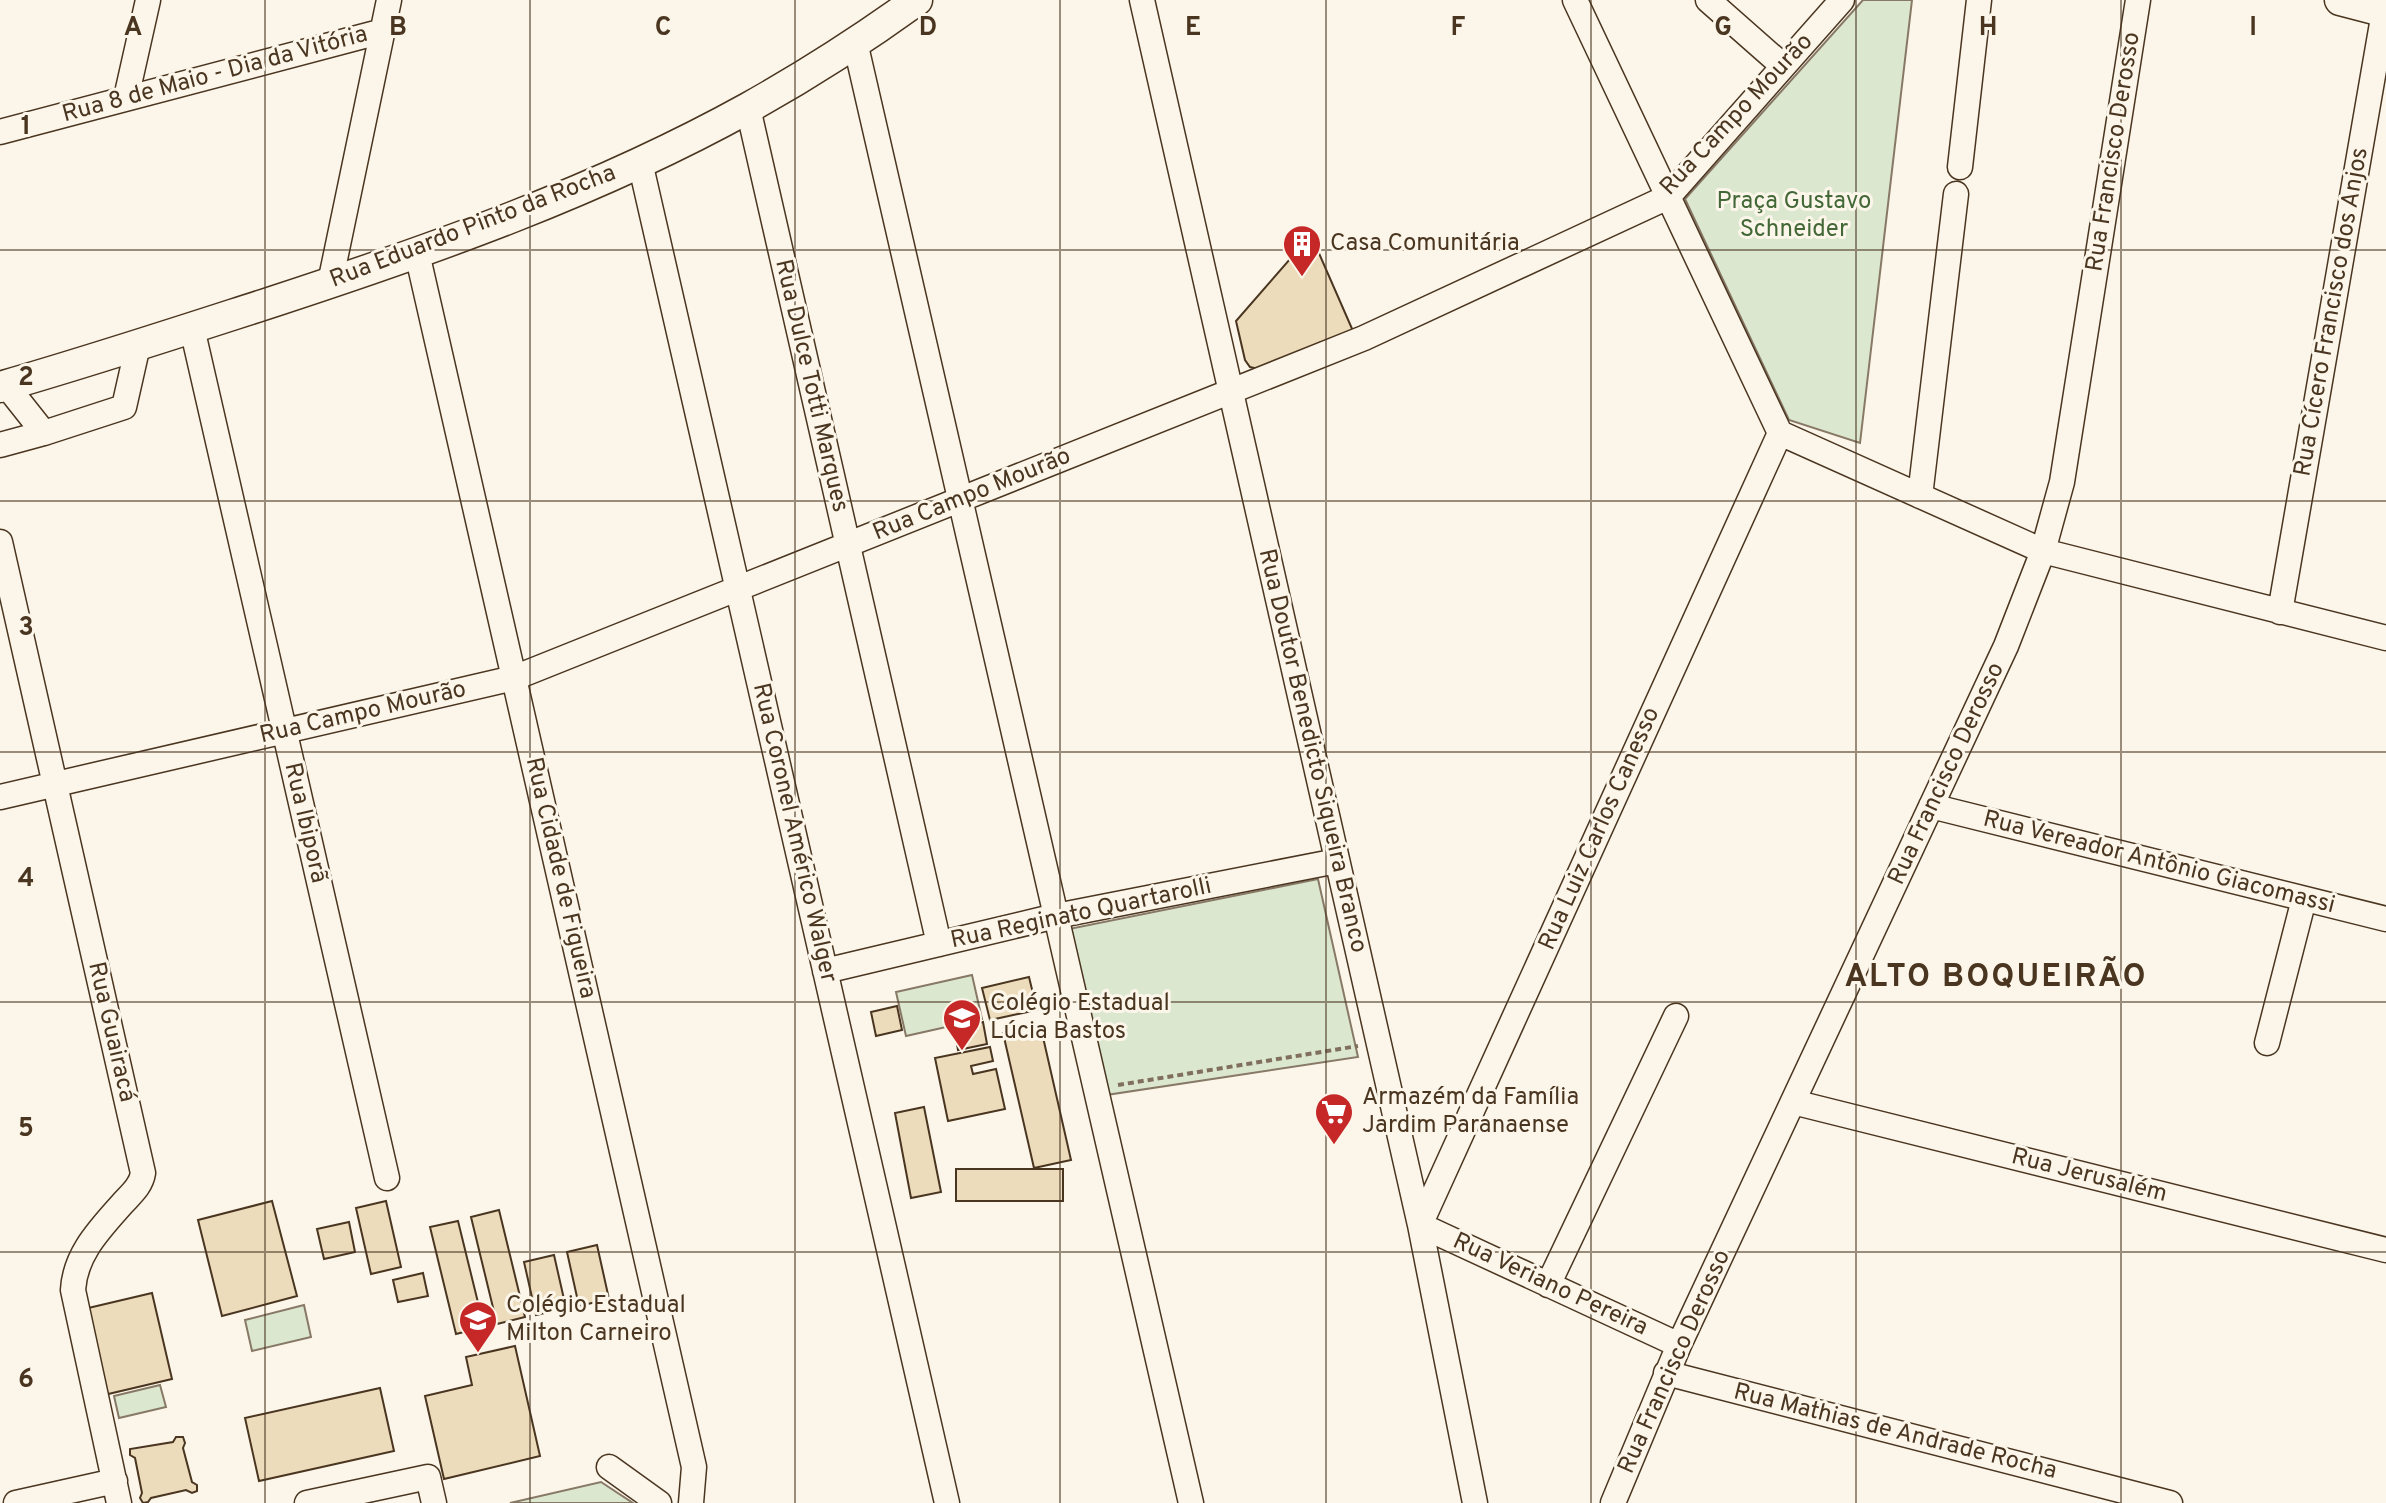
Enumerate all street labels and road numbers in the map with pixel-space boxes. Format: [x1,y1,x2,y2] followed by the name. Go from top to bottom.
[59,20,371,130] street label: Rua 8 de Maio - Dia da Vitória
[1654,28,1820,202] street label: Rua Campo Mourão
[2080,30,2148,274] street label: Rua Francisco Derosso
[2288,145,2376,479] street label: Rua Cícero Francisco dos Anjos
[326,159,620,295] street label: Rua Eduardo Pinto da Rocha
[767,257,855,515] street label: Rua Dulce Totti Marques
[869,442,1075,548] street label: Rua Campo Mourão
[1251,546,1373,956] street label: Rua Doutor Benedicto Siqueira Branco
[1882,658,2012,890] street label: Rua Francisco Derosso
[257,675,469,751] street label: Rua Campo Mourão
[745,680,843,986] street label: Rua Coronel Américo Walger
[1533,703,1667,955] street label: Rua Luiz Carlos Canesso
[518,754,602,1002] street label: Rua Cidade de Figueira
[277,760,333,886] street label: Rua Ibiporã
[1980,805,2338,921] street label: Rua Vereador Antônio Giacomassi
[948,872,1214,956] street label: Rua Reginato Quartarolli
[80,959,142,1105] street label: Rua Guairacá
[2008,1142,2170,1210] street label: Rua Jerusalém
[1448,1227,1652,1343] street label: Rua Veriano Pereira
[1612,1245,1738,1479] street label: Rua Francisco Derosso
[1730,1377,2060,1487] street label: Rua Mathias de Andrade Rocha

